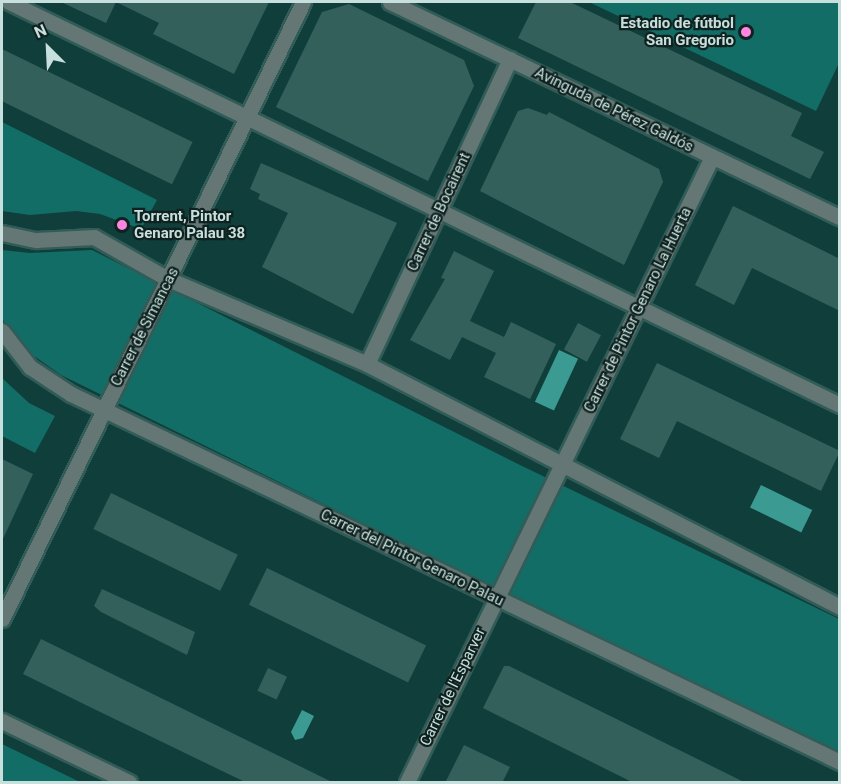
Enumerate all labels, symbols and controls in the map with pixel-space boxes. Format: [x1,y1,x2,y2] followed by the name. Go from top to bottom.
[620,14,734,49] place label: Estadio de fútbol San Gregorio
[18,18,78,78] north arrow
[31,20,49,42] text: N
[739,25,753,39] marker: Estadio de fútbol San Gregorio
[532,64,696,156] street label: Avinguda de Pérez Galdós
[404,150,474,274] street label: Carrer de Bocairent
[580,205,696,415] street label: Carrer de Pintor Genaro La Huerta
[134,207,245,242] place label: Torrent, Pintor Genaro Palau 38
[115,218,129,232] marker: Torrent, Pintor Genaro Palau 38
[107,265,183,389] street label: Carrer de Simancas
[318,506,506,610] street label: Carrer del Pintor Genaro Palau
[417,625,489,749] street label: Carrer de l'Esparver

